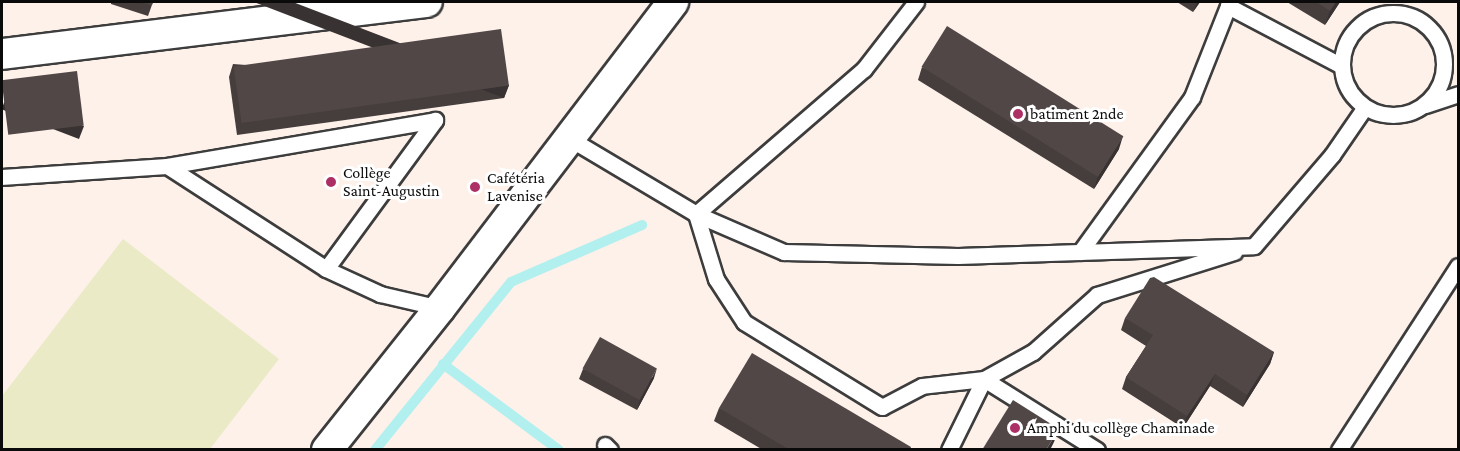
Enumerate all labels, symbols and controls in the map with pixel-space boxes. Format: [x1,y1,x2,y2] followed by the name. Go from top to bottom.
[1030,104,1124,124] place label: batiment 2nde
[1011,107,1025,121] marker: batiment 2nde
[343,163,440,201] place label: Collège Saint-Augustin
[487,168,545,206] place label: Cafétéria Lavenise
[324,175,338,189] marker: Collège Saint-Augustin
[468,180,482,194] marker: Cafétéria Lavenise
[1027,418,1215,438] place label: Amphi du collège Chaminade
[1008,421,1022,435] marker: Amphi du collège Chaminade

